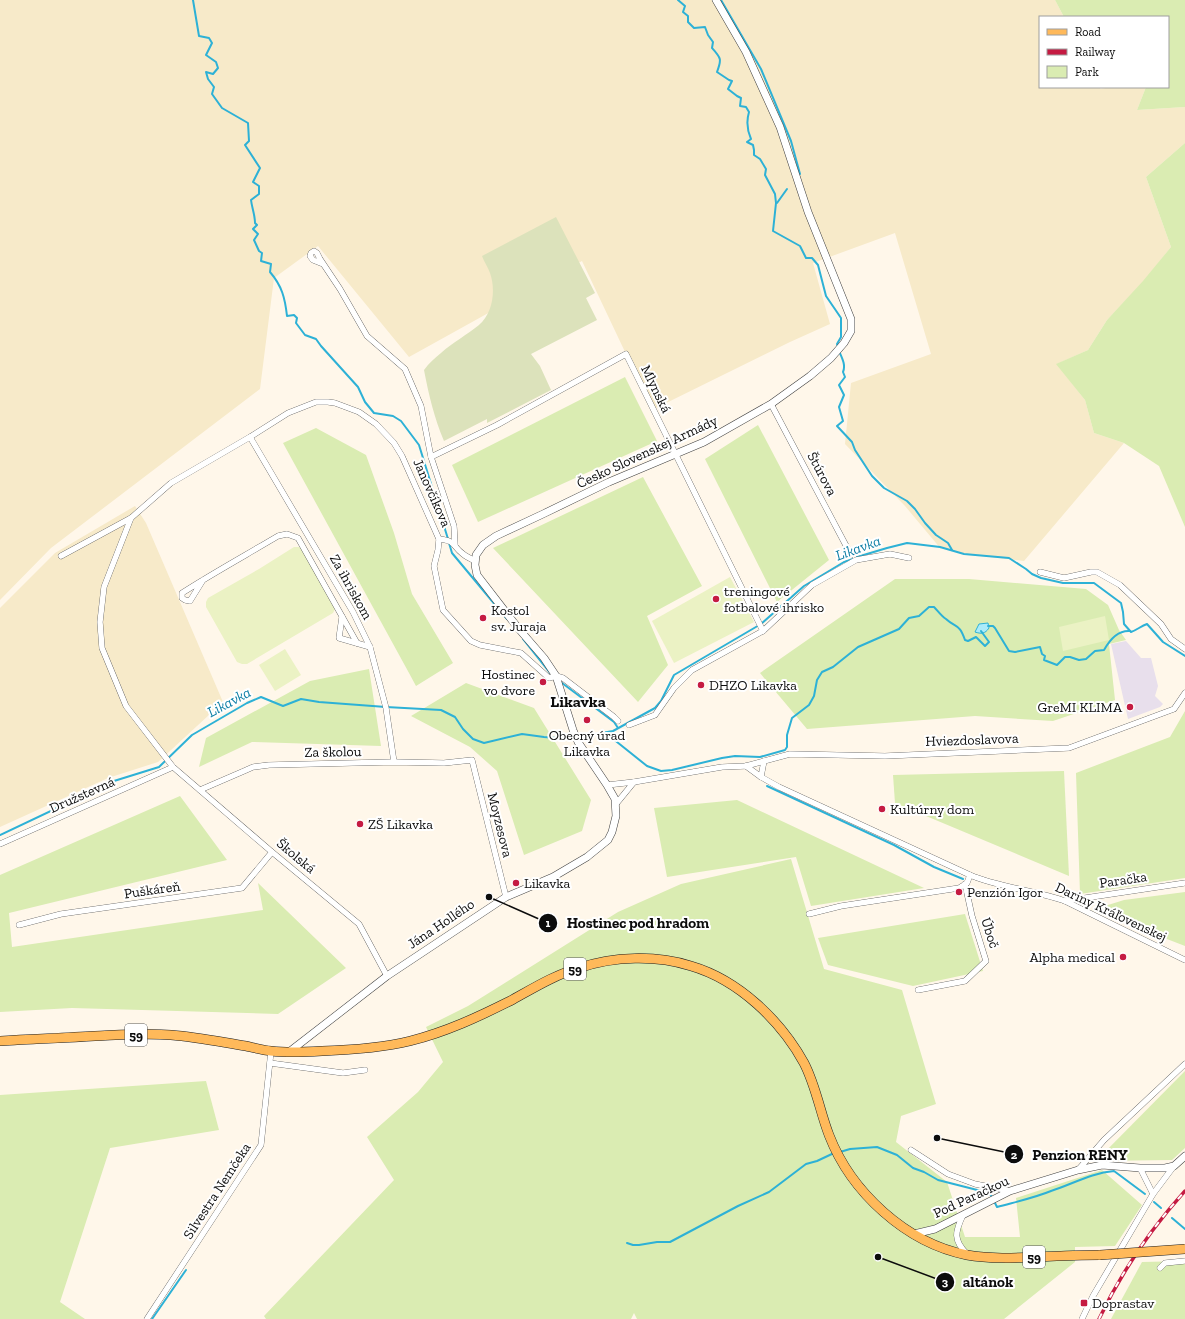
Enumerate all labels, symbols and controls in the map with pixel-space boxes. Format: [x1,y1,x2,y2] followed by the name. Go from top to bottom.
[1039,16,1169,88] legend
[1075,25,1101,39] text: Road
[1075,45,1116,59] text: Railway
[1075,65,1100,79] text: Park
[637,362,675,416] street label: Mlynská
[574,412,721,492] street label: Česko Slovenskej Armády
[803,449,841,499] street label: Štúrova
[409,456,455,530] street label: Janovčíkova
[833,532,883,564] water label: Likavka
[326,551,376,623] street label: Za ihriskom
[724,583,824,616] place label: treningové fotbalové ihrisko
[711,594,721,604] marker: treningové fotbalové ihrisko
[491,602,547,635] place label: Kostol sv. Juraja
[478,613,488,623] marker: Kostol sv. Juraja
[481,666,535,699] place label: Hostinec vo dvore
[538,677,548,687] marker: Hostinec vo dvore
[709,677,797,694] place label: DHZO Likavka
[696,680,706,690] marker: DHZO Likavka
[204,683,254,721] water label: Likavka
[550,692,606,711] district label: Likavka
[1037,699,1123,716] place label: GreMI KLIMA
[1125,702,1135,712] marker: GreMI KLIMA
[582,715,592,725] marker: Obecný úrad Likavka
[549,727,626,760] place label: Obecný úrad Likavka
[925,730,1019,750] street label: Hviezdoslavova
[304,743,362,761] street label: Za školou
[47,773,117,817] street label: Družstevná
[484,791,516,859] street label: Moyzesova
[890,801,974,818] place label: Kultúrny dom
[877,804,887,814] marker: Kultúrny dom
[368,816,433,833] place label: ZŠ Likavka
[355,819,365,829] marker: ZŠ Likavka
[273,835,319,877] street label: Školská
[1098,868,1148,892] street label: Paračka
[524,875,571,892] place label: Likavka
[123,878,181,902] street label: Puškáreň
[511,878,521,888] marker: Likavka
[1052,879,1170,945] street label: Dariny Kráľovenskej
[967,884,1043,901] place label: Penzión Igor
[954,887,964,897] marker: Penzión Igor
[404,895,478,953] street label: Jána Hollého
[538,909,717,936] callout: Hostinec pod hradom
[567,914,709,932] text: Hostinec pod hradom
[546,916,551,930] text: 1
[977,916,1003,950] street label: Úboč
[1030,949,1115,966] place label: Alpha medical
[1118,952,1128,962] marker: Alpha medical
[564,958,586,980] road number: 59
[125,1024,147,1046] road number: 59
[180,1139,255,1242] street label: Silvestra Nemčeka
[1004,1141,1135,1168] callout: Penzion RENY
[1032,1146,1128,1164] text: Penzion RENY
[1011,1148,1018,1162] text: 2
[930,1172,1012,1222] street label: Pod Paračkou
[1023,1246,1045,1268] road number: 59
[935,1269,1021,1296] callout: altánok
[963,1273,1014,1291] text: altánok
[942,1275,949,1289] text: 3
[1092,1295,1154,1312] place label: Doprastav
[1079,1298,1089,1308] marker: Doprastav

